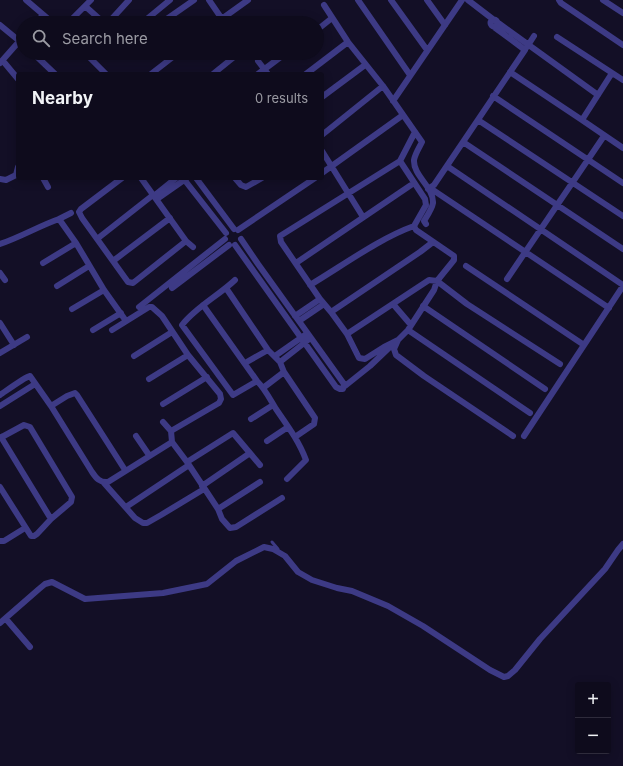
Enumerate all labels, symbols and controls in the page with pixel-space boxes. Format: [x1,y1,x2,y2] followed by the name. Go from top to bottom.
[16,16,324,60] search box
[30,27,52,49] icon: search
[62,29,148,48] text: Search here
[32,88,93,108] text: Nearby
[255,90,308,106] text: 0 results
[575,682,611,754] map controls
[575,682,611,718] button: +
[575,718,611,754] button: −

